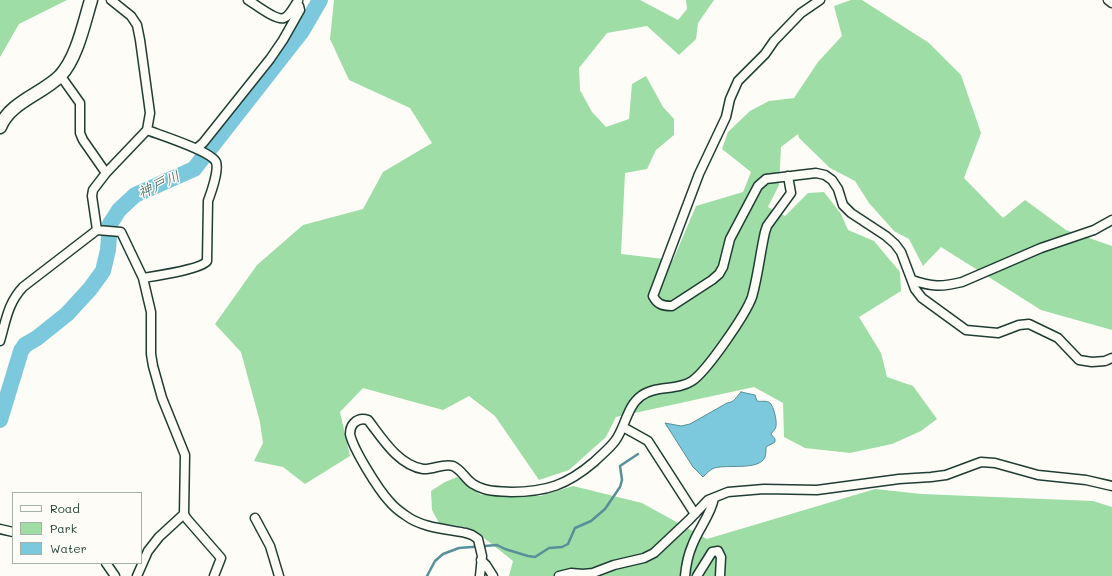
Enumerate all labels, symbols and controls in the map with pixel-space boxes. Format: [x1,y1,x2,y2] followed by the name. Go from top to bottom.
[135,167,183,203] water label: 神戸川
[12,492,142,564] legend
[50,500,80,516] text: Road
[50,520,77,536] text: Park
[50,540,87,556] text: Water

